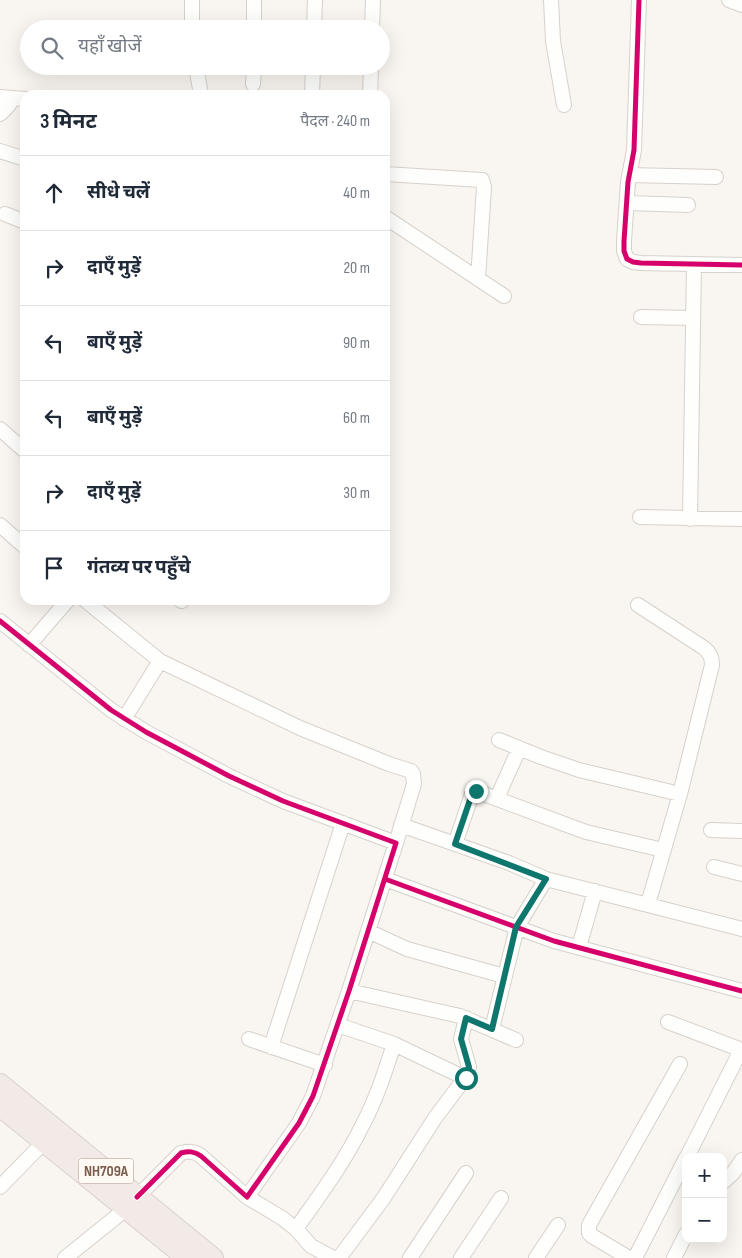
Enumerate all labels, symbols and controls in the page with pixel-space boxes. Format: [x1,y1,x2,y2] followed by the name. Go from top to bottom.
[20,20,390,75] search box
[38,34,66,62] icon: search
[78,35,142,58] text: यहाँ खोजें
[40,109,97,134] text: 3 मिनट
[300,112,370,131] text: पैदल · 240 m
[40,179,68,207] icon: ahead
[87,181,150,204] text: सीधे चलें
[343,184,370,203] text: 40 m
[40,254,68,282] icon: right
[87,256,141,279] text: दाएँ मुड़ें
[343,259,370,278] text: 20 m
[40,329,68,357] icon: left
[87,331,142,354] text: बाएँ मुड़ें
[343,334,370,353] text: 90 m
[40,404,68,432] icon: left
[87,406,142,429] text: बाएँ मुड़ें
[343,409,370,428] text: 60 m
[40,479,68,507] icon: right
[87,481,141,504] text: दाएँ मुड़ें
[343,484,370,503] text: 30 m
[40,554,68,582] icon: arrive
[87,556,191,579] text: गंतव्य पर पहुँचे
[465,780,488,803] route end
[455,1067,478,1090] route start
[682,1153,727,1243] map controls
[682,1153,727,1198] button: +
[78,1158,134,1184] road number: NH709A
[682,1198,727,1243] button: −

